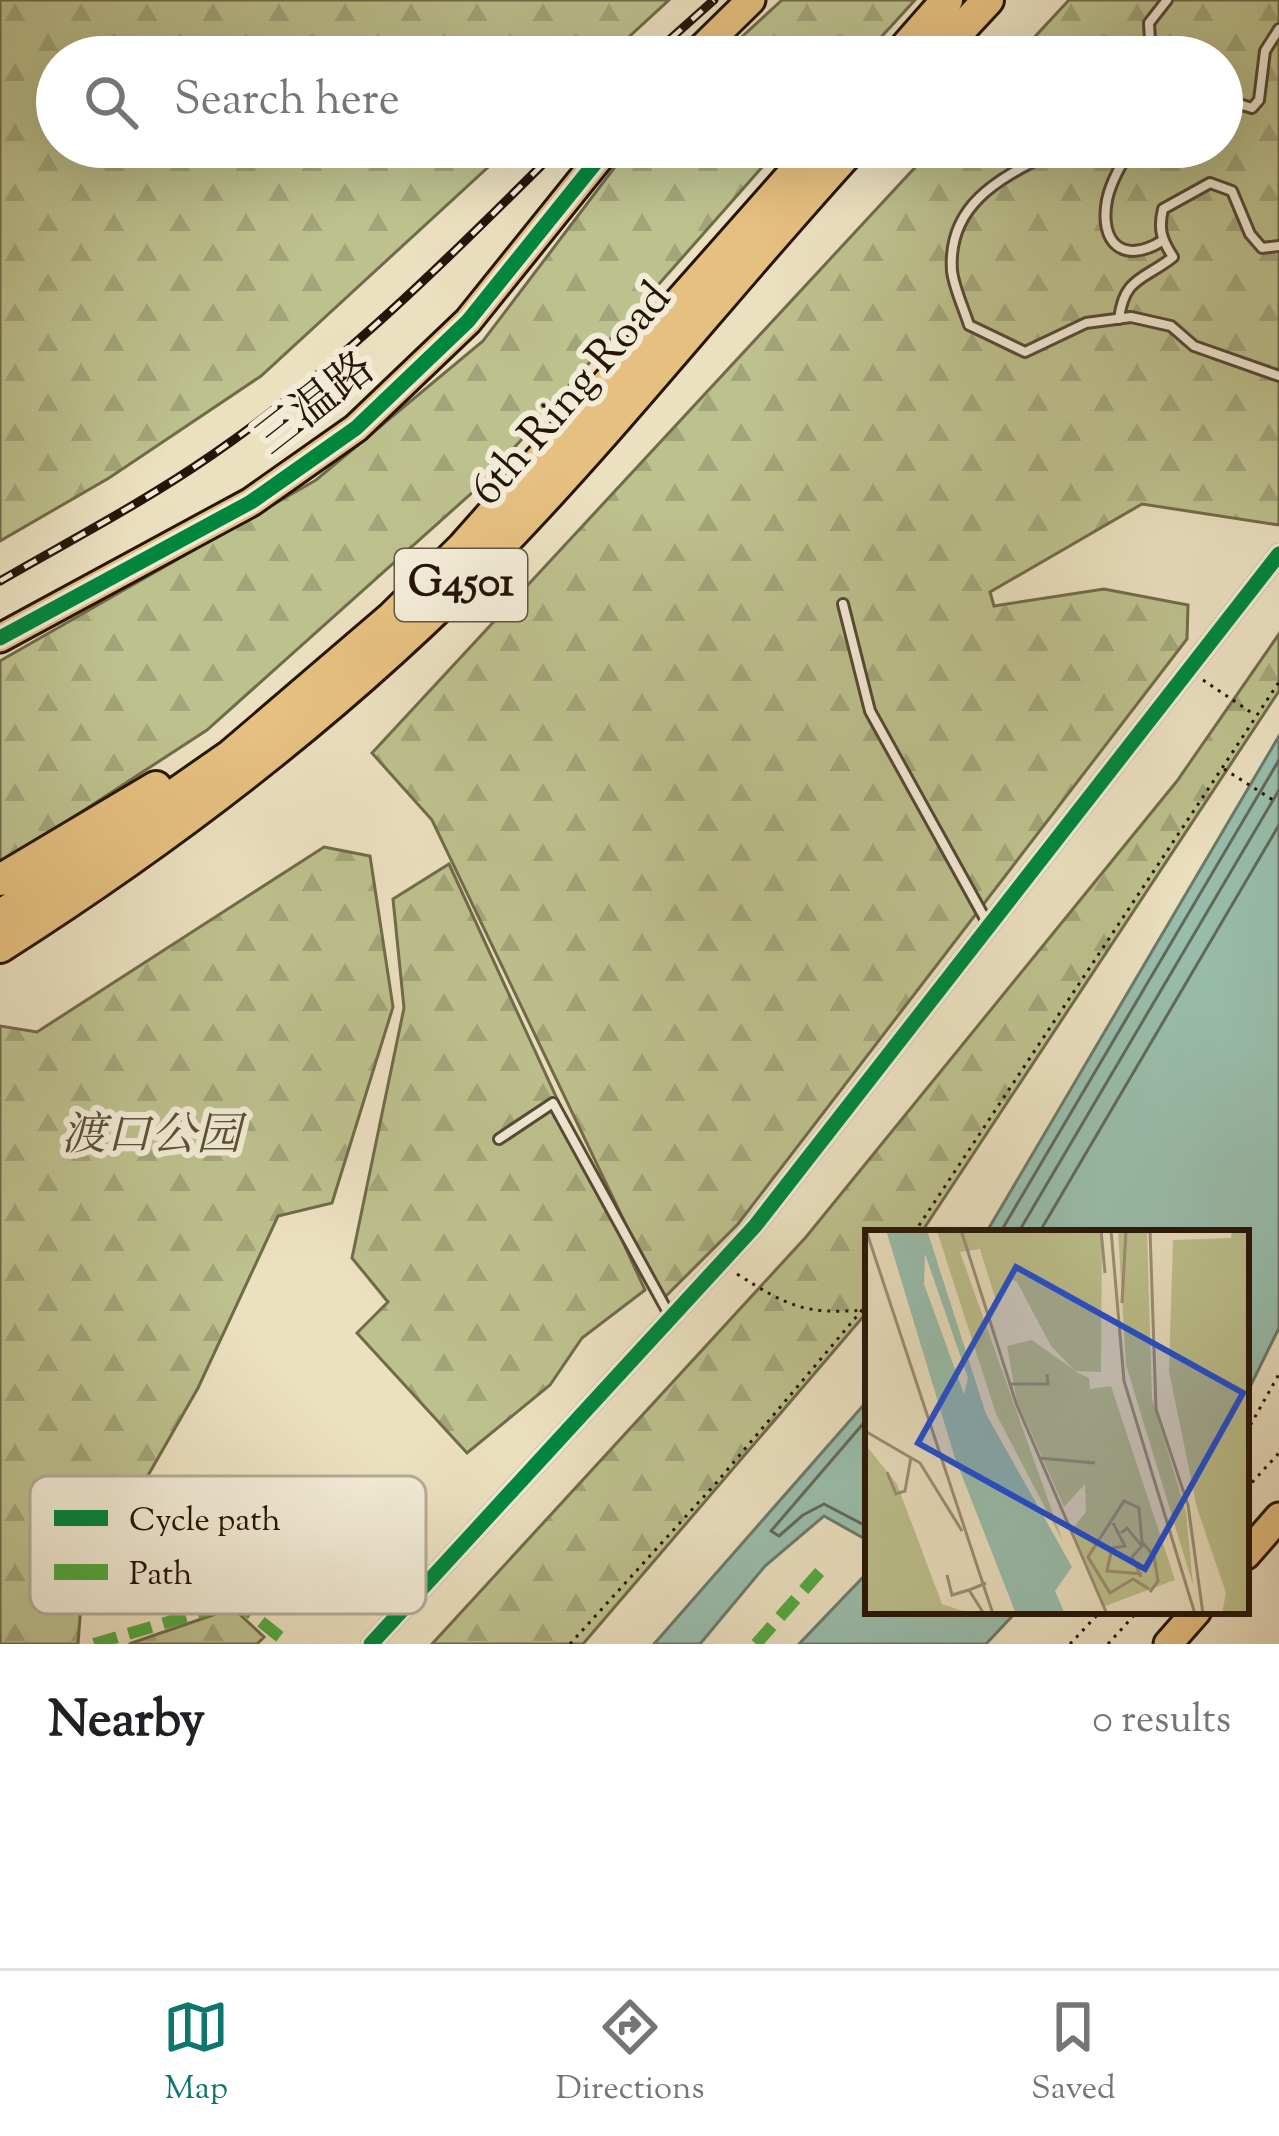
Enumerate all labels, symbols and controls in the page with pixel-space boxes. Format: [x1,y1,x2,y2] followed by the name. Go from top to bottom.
[36,36,1243,168] search box
[78,69,144,135] icon: search
[174,70,400,135] text: Search here
[457,270,689,522] street label: 6th Ring Road
[244,339,390,473] street label: 三温路
[395,549,527,621] road number: G4501
[61,1106,247,1171] park label: 渡口公园
[865,1230,1249,1614] inset map
[30,1476,426,1614] legend
[129,1498,281,1546] text: Cycle path
[129,1552,193,1600] text: Path
[48,1686,205,1759] text: Nearby
[1092,1694,1231,1750] text: 0 results
[163,1994,229,2114] tab: Map
[556,1994,705,2114] tab: Directions
[1031,1994,1116,2114] tab: Saved

